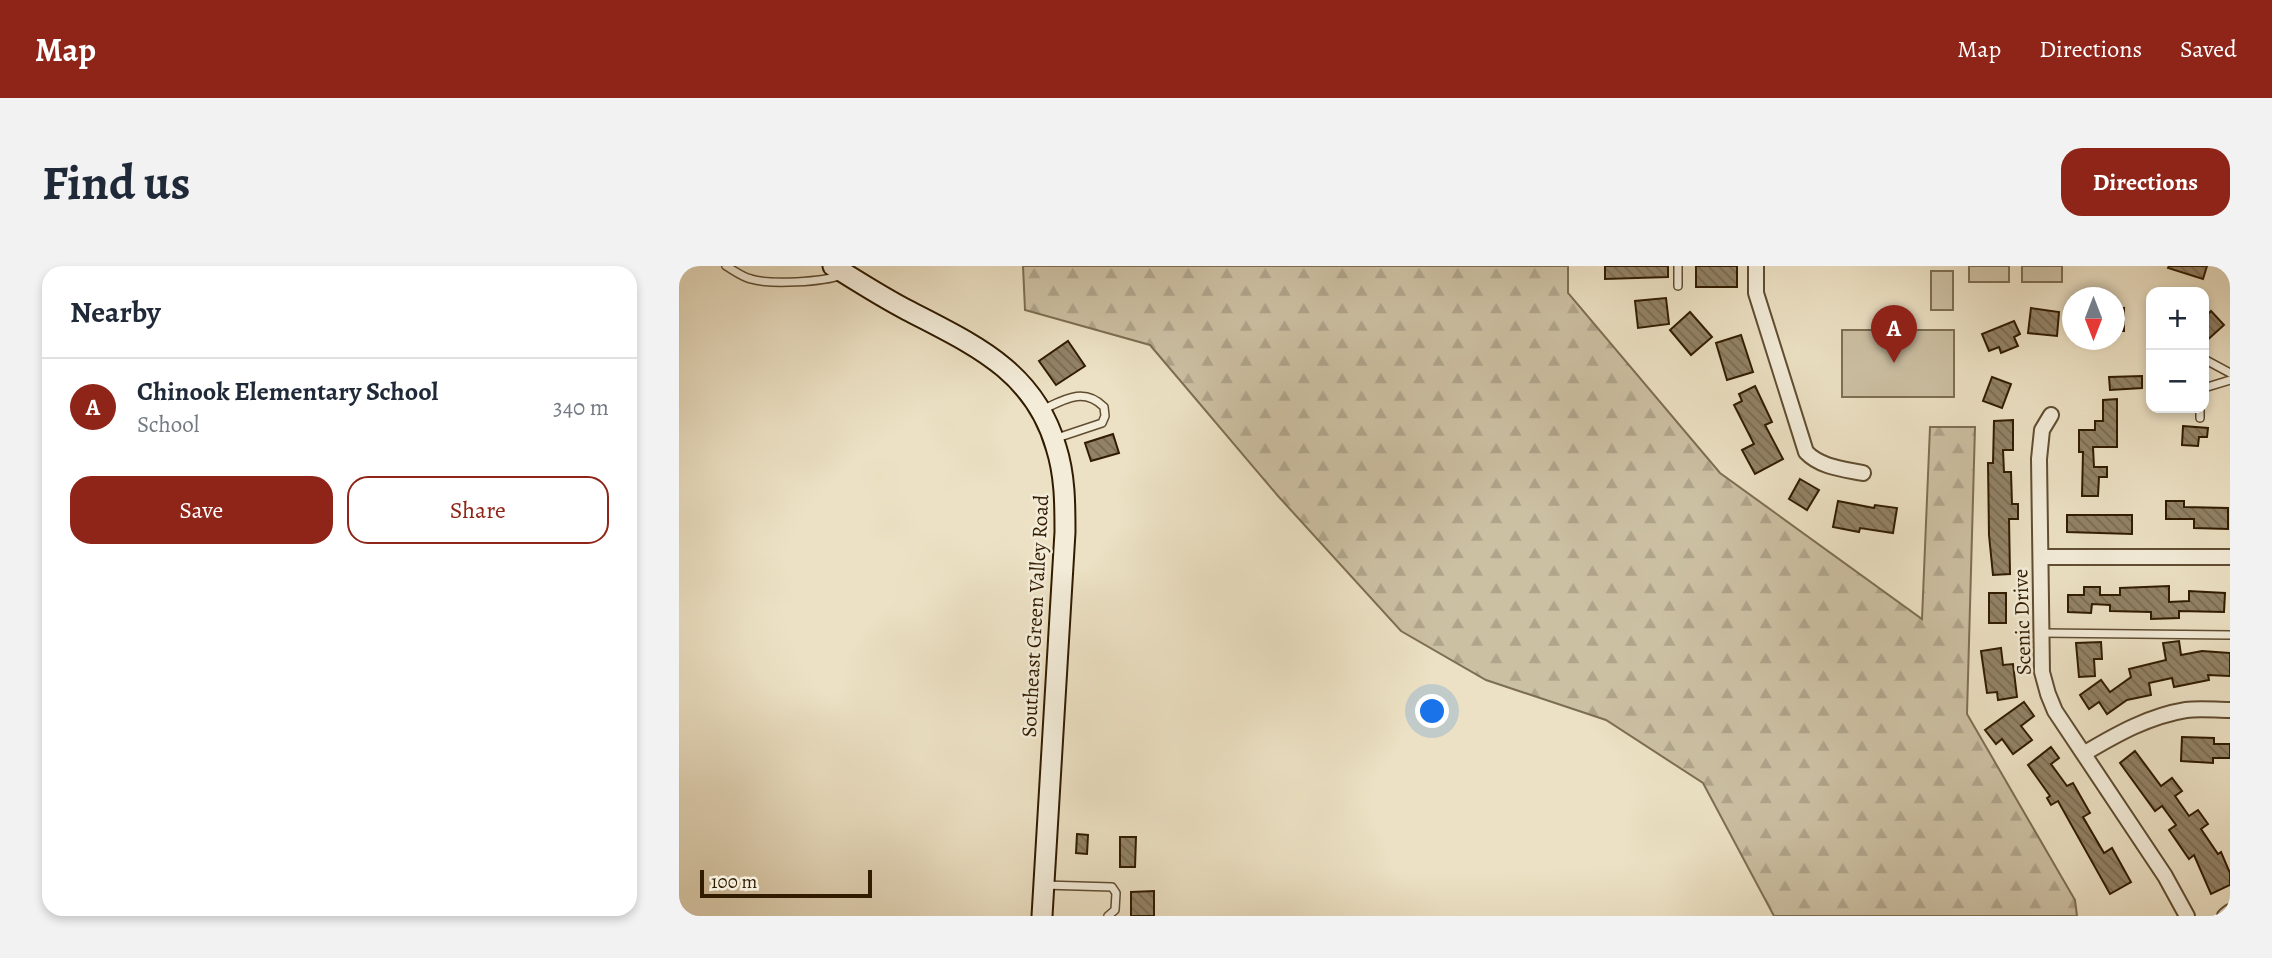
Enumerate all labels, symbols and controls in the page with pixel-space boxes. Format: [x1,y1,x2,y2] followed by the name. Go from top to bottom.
[35,27,96,72] text: Map
[1957,33,2001,65] text: Map
[2039,33,2142,65] text: Directions
[2180,33,2237,65] text: Saved
[2061,148,2230,216] button: Directions
[42,149,190,216] text: Find us
[2062,287,2125,350] north arrow
[2146,287,2209,413] map controls
[2146,287,2209,350] button: +
[70,292,161,332] text: Nearby
[1871,305,1917,363] pin: A
[2146,350,2209,413] button: −
[137,374,438,409] text: Chinook Elementary School
[86,392,100,423] text: A
[553,392,609,423] text: 340 m
[137,409,199,440] text: School
[70,476,333,544] button: Save
[347,476,609,544] button: Share
[1015,493,1055,738] street label: Southeast Green Valley Road
[2006,568,2038,676] street label: Scenic Drive
[1415,694,1449,728] your location
[700,867,871,899] scale bar
[711,869,757,895] text: 100 m

